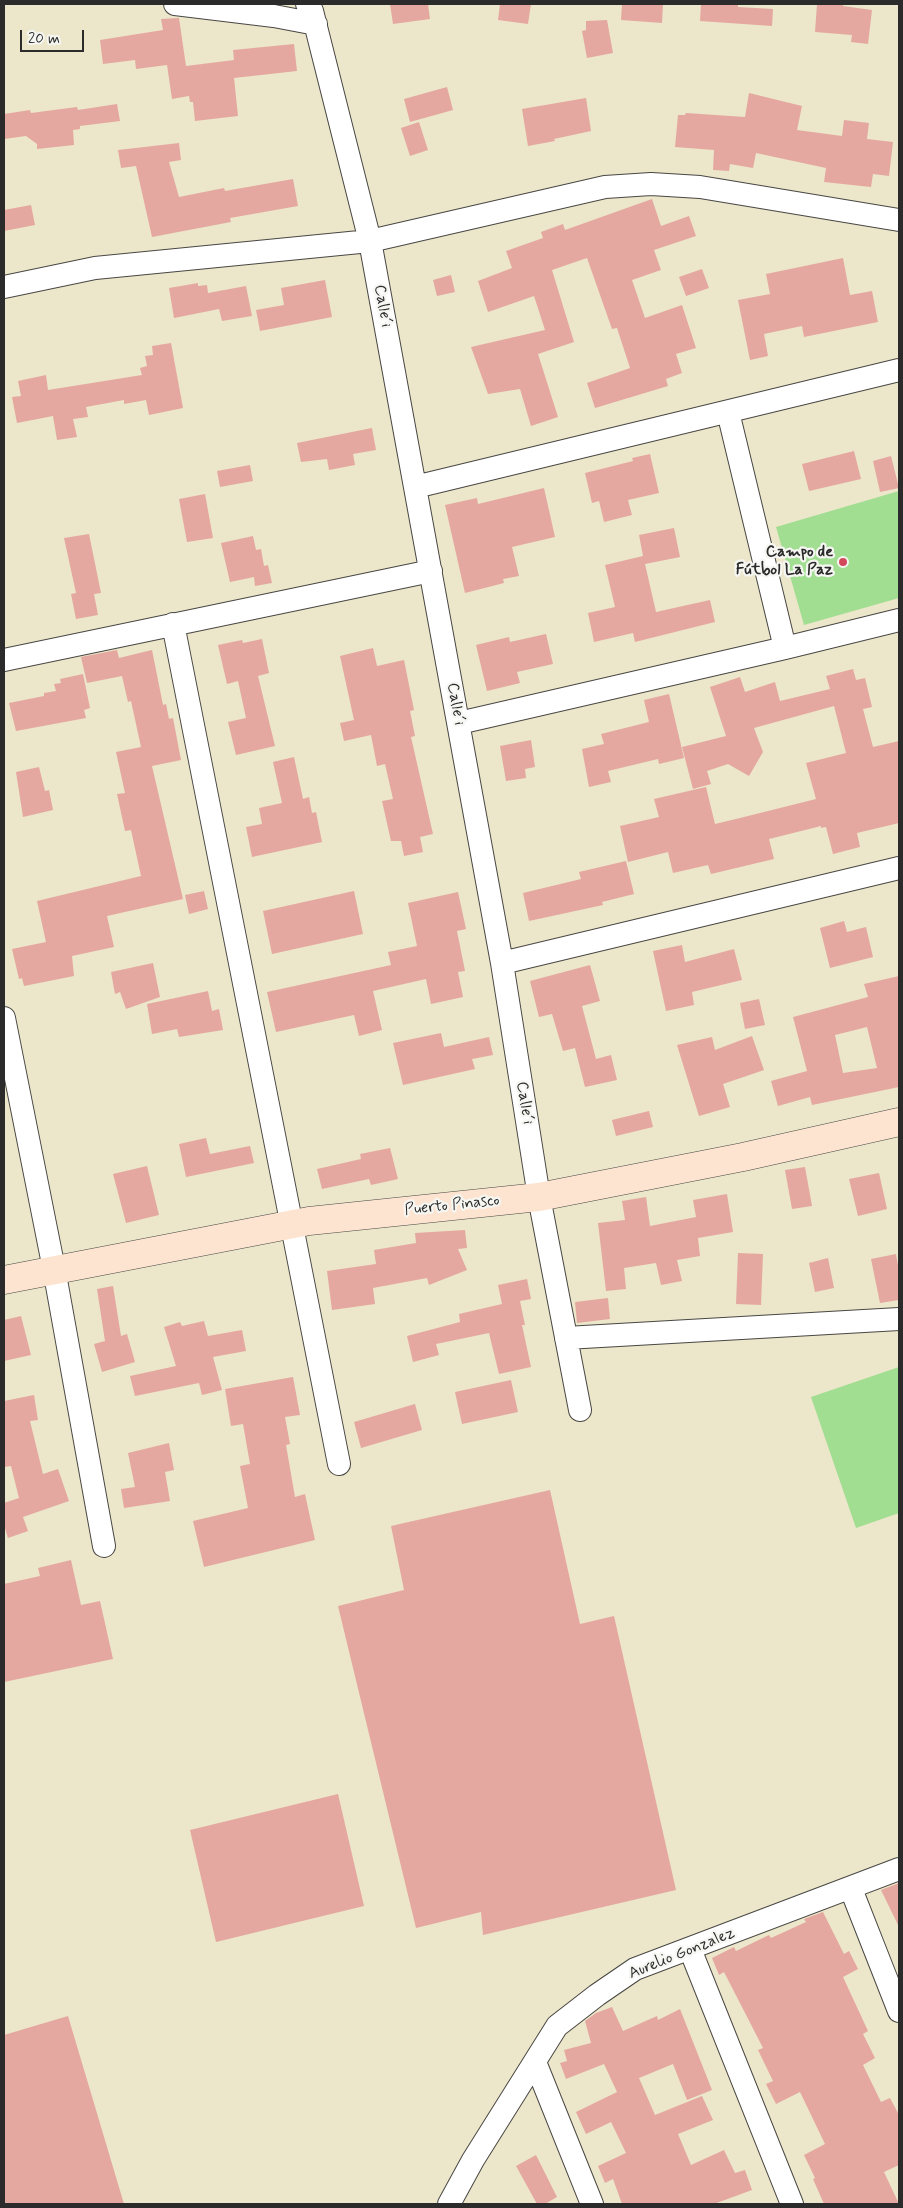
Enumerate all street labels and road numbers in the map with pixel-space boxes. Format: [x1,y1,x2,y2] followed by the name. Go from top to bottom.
[369,283,395,329] street label: Calle´i
[442,681,468,727] street label: Calle´i
[511,1080,537,1126] street label: Calle´i
[404,1191,500,1221] street label: Puerto Pinasco
[626,1924,738,1984] street label: Aurelio Gonzalez

